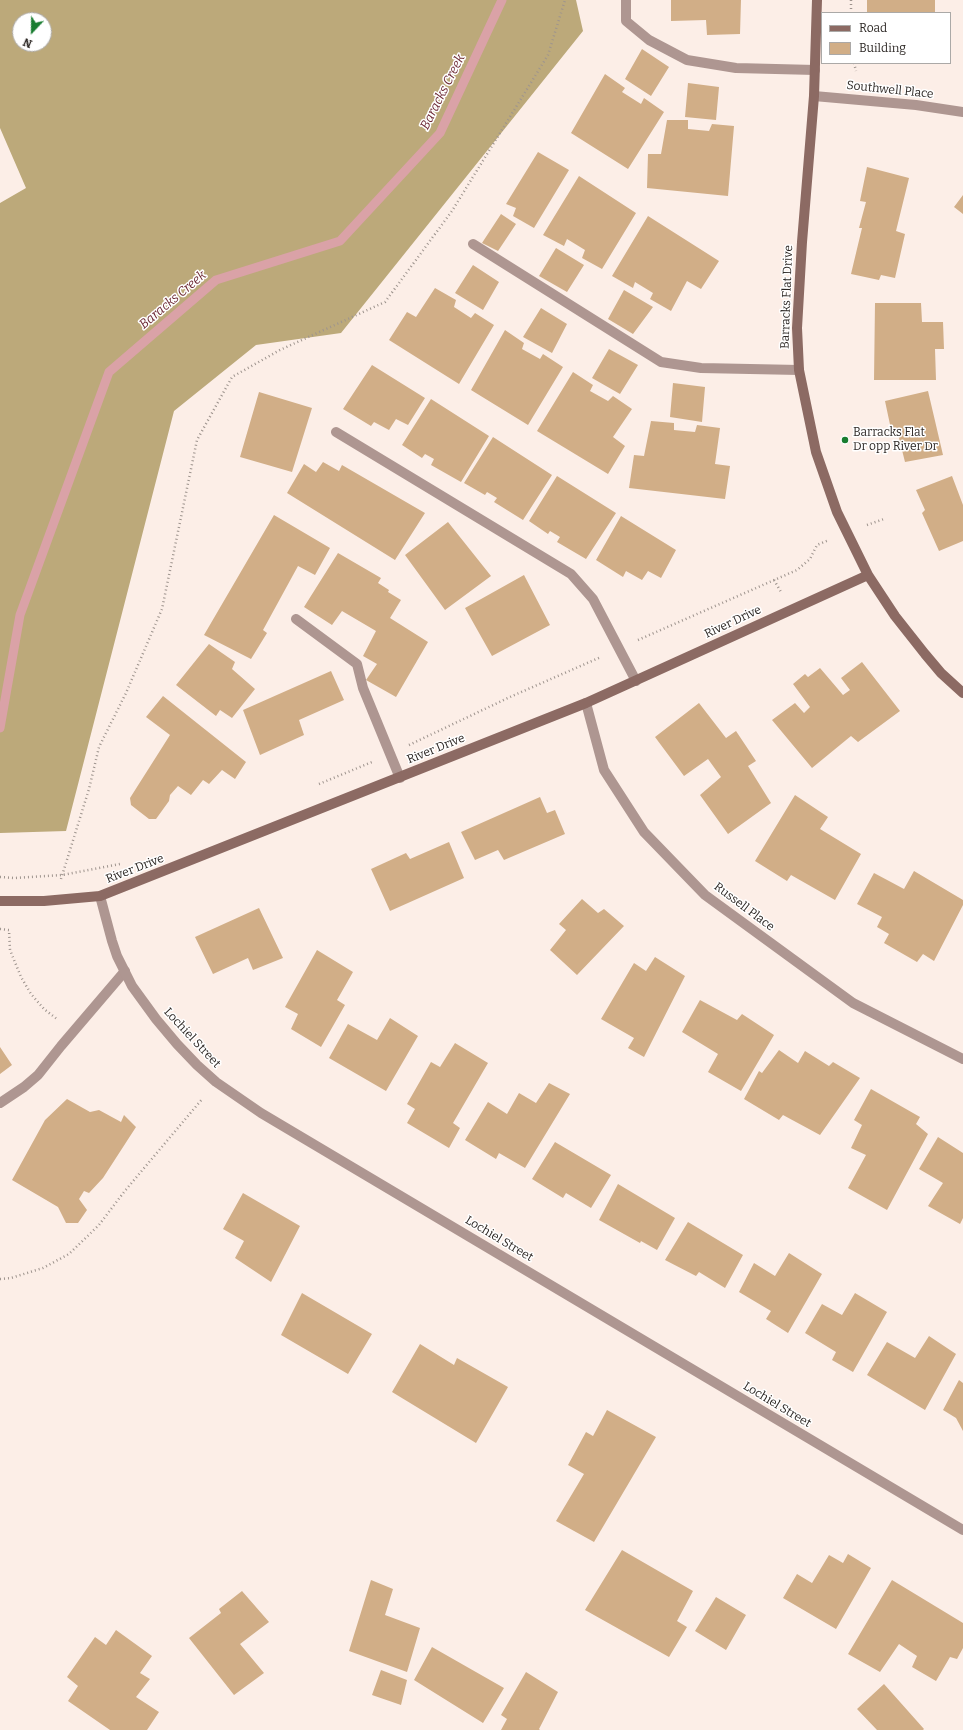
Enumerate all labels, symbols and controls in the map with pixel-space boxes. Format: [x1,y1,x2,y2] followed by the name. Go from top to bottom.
[12,12,52,52] north arrow
[821,12,951,64] legend
[859,21,887,35] text: Road
[21,35,34,50] text: N
[859,41,906,55] text: Building
[417,52,469,132] water label: Baracks Creek
[846,78,934,102] street label: Southwell Place
[778,245,796,349] street label: Barracks Flat Drive
[136,267,210,333] water label: Baracks Creek
[853,426,938,454] place label: Barracks Flat Dr opp River Dr
[840,435,850,445] marker: Barracks Flat Dr opp River Dr
[702,603,764,641] street label: River Drive
[405,731,467,767] street label: River Drive
[104,851,166,887] street label: River Drive
[711,880,777,934] street label: Russell Place
[161,1005,223,1071] street label: Lochiel Street
[462,1213,536,1265] street label: Lochiel Street
[740,1379,814,1431] street label: Lochiel Street

